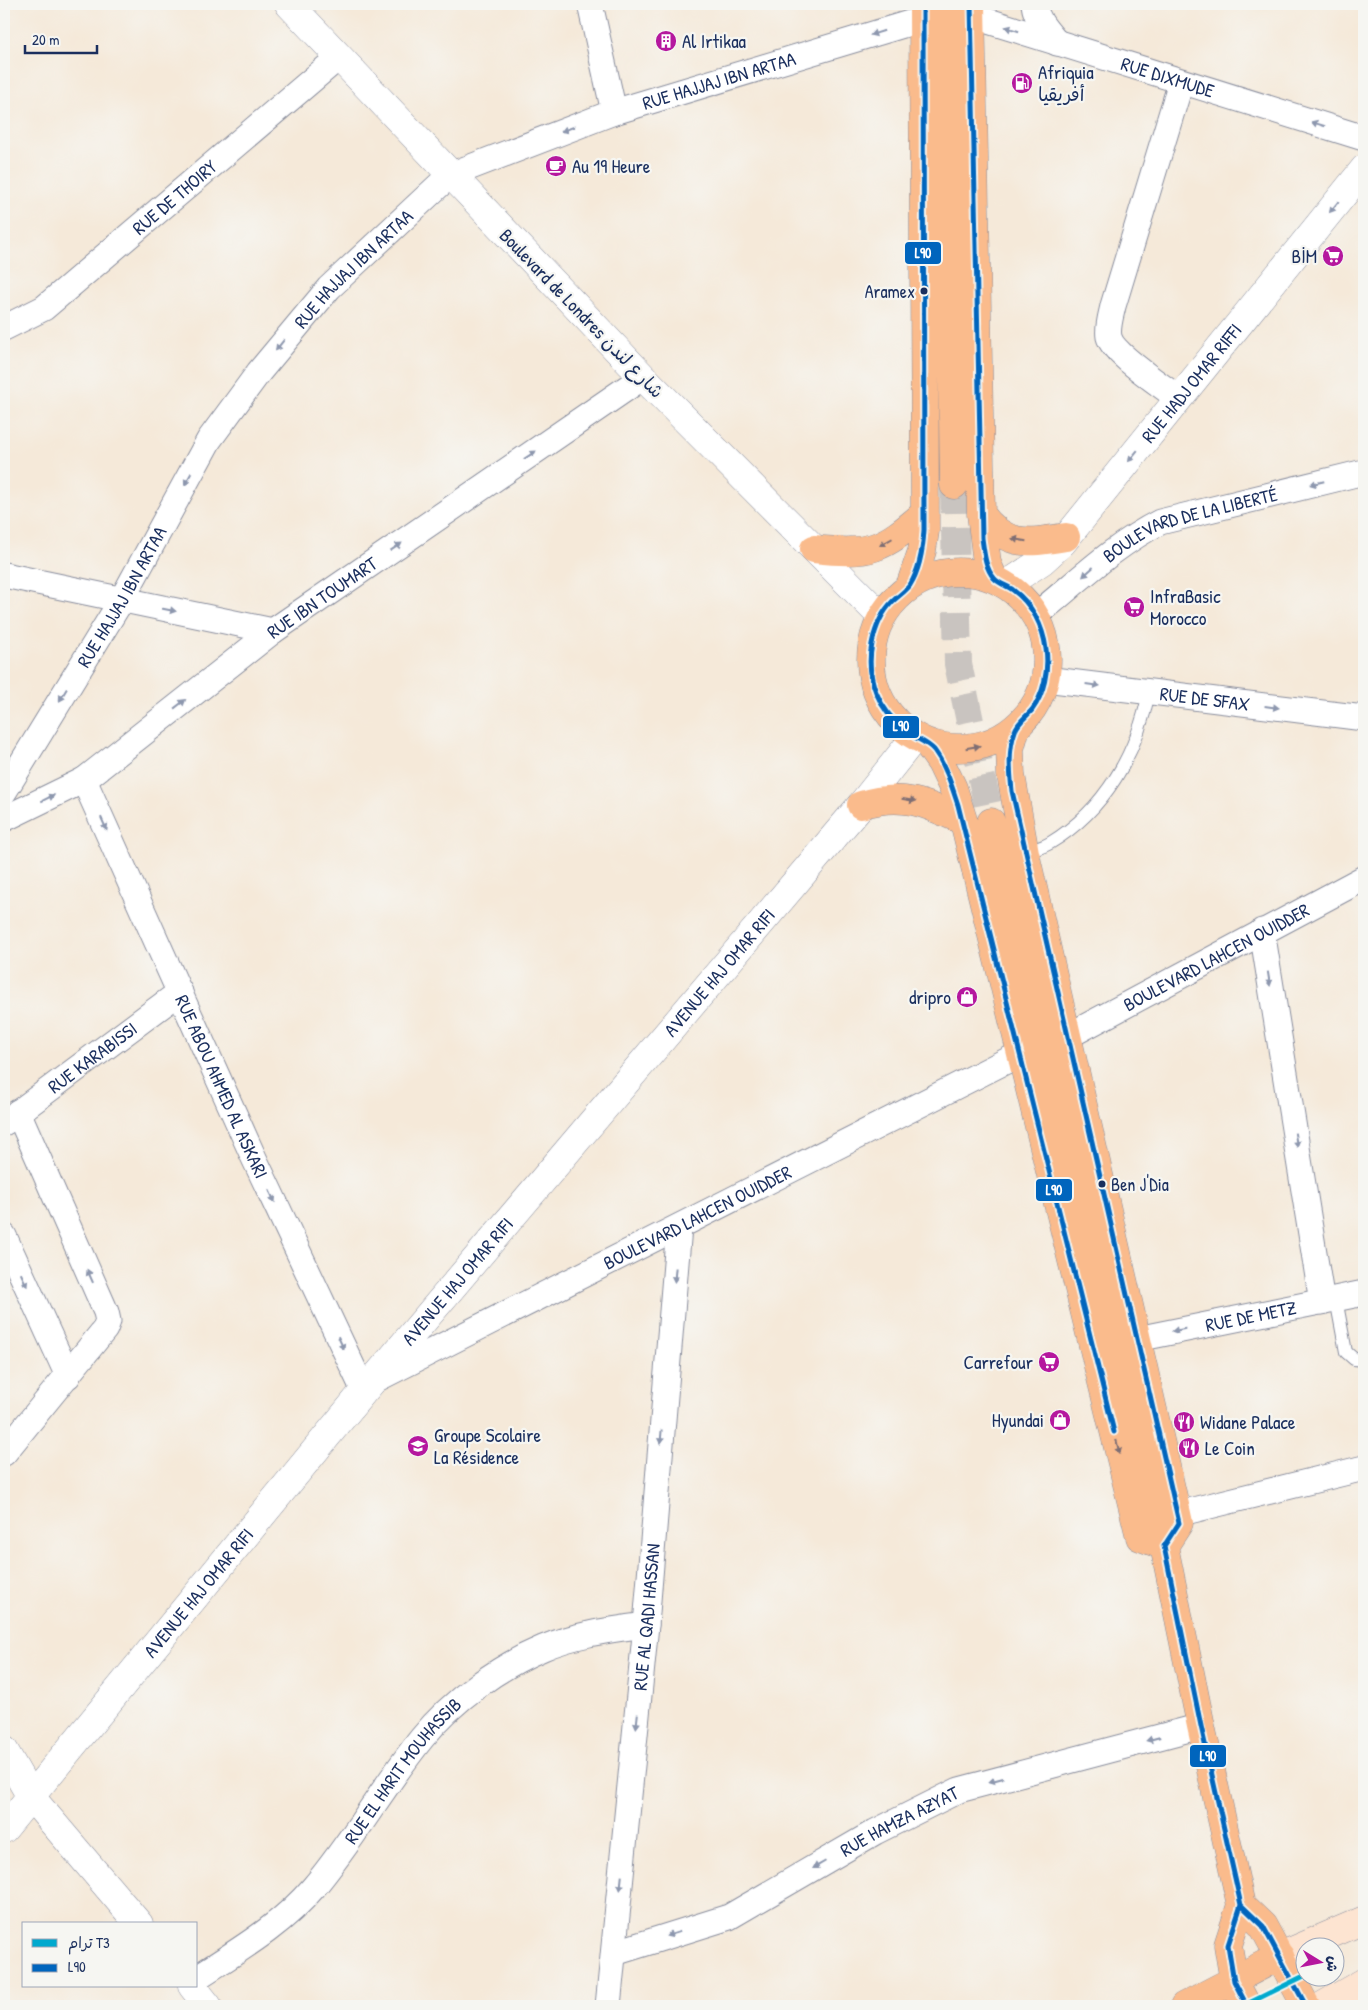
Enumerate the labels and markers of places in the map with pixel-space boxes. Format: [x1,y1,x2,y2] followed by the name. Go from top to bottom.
[682,28,747,54] place label: Al Irtikaa
[654,29,678,53] building icon: Al Irtikaa
[1038,59,1094,107] place label: Afriquia أفريقيا
[1010,71,1034,95] fuel station icon: Afriquia أفريقيا
[572,153,651,179] place label: Au 19 Heure
[544,154,568,178] cafe icon: Au 19 Heure
[1292,243,1317,269] place label: BİM
[1321,244,1345,268] supermarket icon: BİM
[865,279,915,304] place label: Aramex
[919,286,929,296] marker: Aramex
[1150,583,1221,631] place label: InfraBasic Morocco
[1122,595,1146,619] supermarket icon: InfraBasic Morocco
[909,984,951,1010] place label: dripro
[955,985,979,1009] shop icon: dripro
[1111,1172,1169,1197] place label: Ben J'Dia
[1097,1179,1107,1189] marker: Ben J'Dia
[964,1349,1034,1375] place label: Carrefour
[1037,1350,1061,1374] supermarket icon: Carrefour
[992,1407,1044,1433] place label: Hyundai
[1048,1408,1072,1432] shop icon: Hyundai
[1200,1409,1296,1435] place label: Widane Palace
[1172,1410,1196,1434] restaurant icon: Widane Palace
[434,1422,542,1470] place label: Groupe Scolaire La Résidence
[406,1434,430,1458] school or university icon: Groupe Scolaire La Résidence
[1205,1435,1255,1461] place label: Le Coin
[1177,1436,1201,1460] restaurant icon: Le Coin

